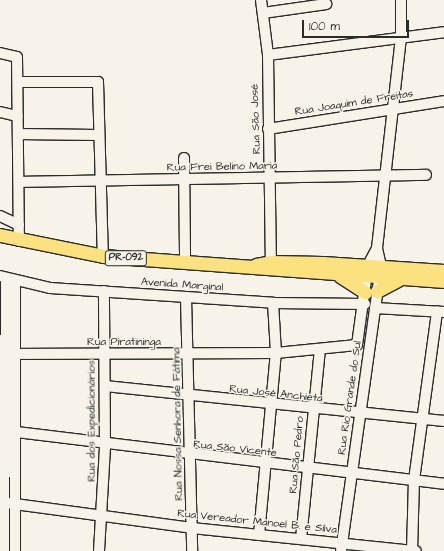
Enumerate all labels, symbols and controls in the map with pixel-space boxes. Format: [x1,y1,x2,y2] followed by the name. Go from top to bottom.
[304,12,411,38] scale bar
[309,18,340,35] text: 100 m
[248,84,264,154] street label: Rua São José
[294,87,414,119] street label: Rua Joaquim de Freitas
[167,159,277,175] street label: Rua Frei Belino Maria
[104,250,148,266] road number: PR-092
[140,276,224,294] street label: Avenida Marginal
[87,335,161,349] street label: Rua Piratininga
[335,340,365,456] street label: Rua Rio Grande do Sul
[170,347,186,501] street label: Rua Nossa Senhora de Fátima
[85,360,99,482] street label: Rua dos Expedicionários
[229,383,323,405] street label: Rua José Anchieta
[287,416,307,494] street label: Rua São Pedro
[193,438,277,460] street label: Rua São Vicente
[176,507,338,537] street label: Rua Vereador Manoel B. e Silva

